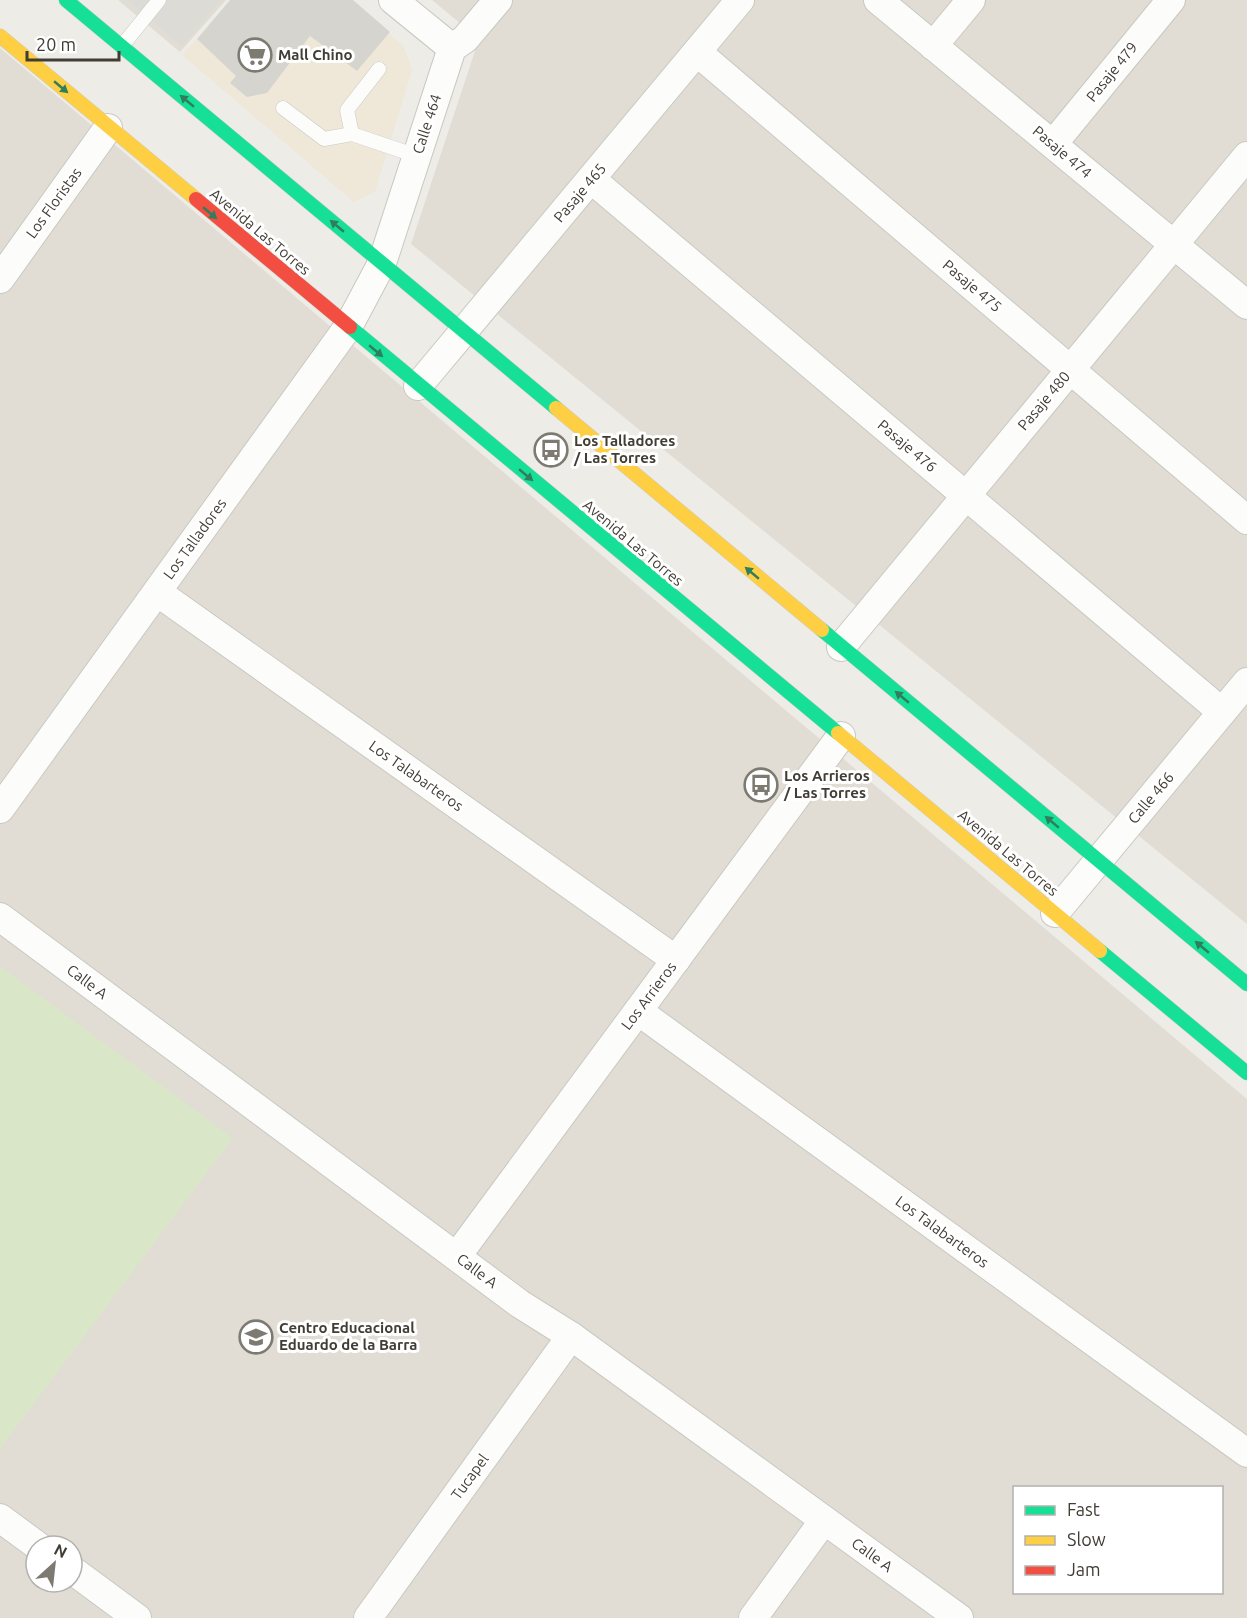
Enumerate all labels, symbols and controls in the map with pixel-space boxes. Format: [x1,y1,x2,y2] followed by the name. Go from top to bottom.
[27,24,118,62] scale bar
[36,34,76,54] text: 20 m
[237,37,273,73] supermarket icon: Mall Chino
[1083,39,1141,105] street label: Pasaje 479
[278,46,352,63] place label: Mall Chino
[53,81,69,94] one-way arrow
[409,92,444,156] street label: Calle 464
[180,95,195,108] one-way arrow
[1029,122,1095,181] street label: Pasaje 474
[550,160,609,226] street label: Pasaje 465
[22,164,85,241] street label: Los Floristas
[207,185,314,278] street label: Avenida Las Torres
[202,206,218,219] one-way arrow
[329,220,344,232] one-way arrow
[939,256,1005,315] street label: Pasaje 475
[368,344,384,357] one-way arrow
[1014,368,1073,434] street label: Pasaje 480
[874,416,940,475] street label: Pasaje 476
[533,432,569,468] bus stop icon: Los Talladores / Las Torres
[573,432,675,466] place label: Los Talladores / Las Torres
[519,469,534,481] one-way arrow
[160,495,230,582] street label: Los Talladores
[580,496,687,589] street label: Avenida Las Torres
[744,566,760,579] one-way arrow
[894,691,910,704] one-way arrow
[366,737,467,814] street label: Los Talabarteros
[743,767,779,803] bus stop icon: Los Arrieros / Las Torres
[783,767,870,801] place label: Los Arrieros / Las Torres
[1124,769,1177,827] street label: Calle 466
[955,806,1062,899] street label: Avenida Las Torres
[1045,816,1060,829] one-way arrow
[1195,941,1210,954] one-way arrow
[618,958,680,1033] street label: Los Arrieros
[64,961,111,1002] street label: Calle A
[892,1192,992,1271] street label: Los Talabarteros
[454,1250,501,1291] street label: Calle A
[238,1319,274,1355] school or university icon: Centro Educacional Eduardo de la Barra
[279,1319,417,1353] place label: Centro Educacional Eduardo de la Barra
[447,1451,492,1503] street label: Tucapel
[1013,1486,1223,1594] legend
[1067,1499,1100,1519] text: Fast
[1067,1529,1106,1549] text: Slow
[24,1534,84,1594] north arrow
[849,1534,896,1575] street label: Calle A
[51,1540,70,1561] text: N
[1067,1559,1101,1579] text: Jam

